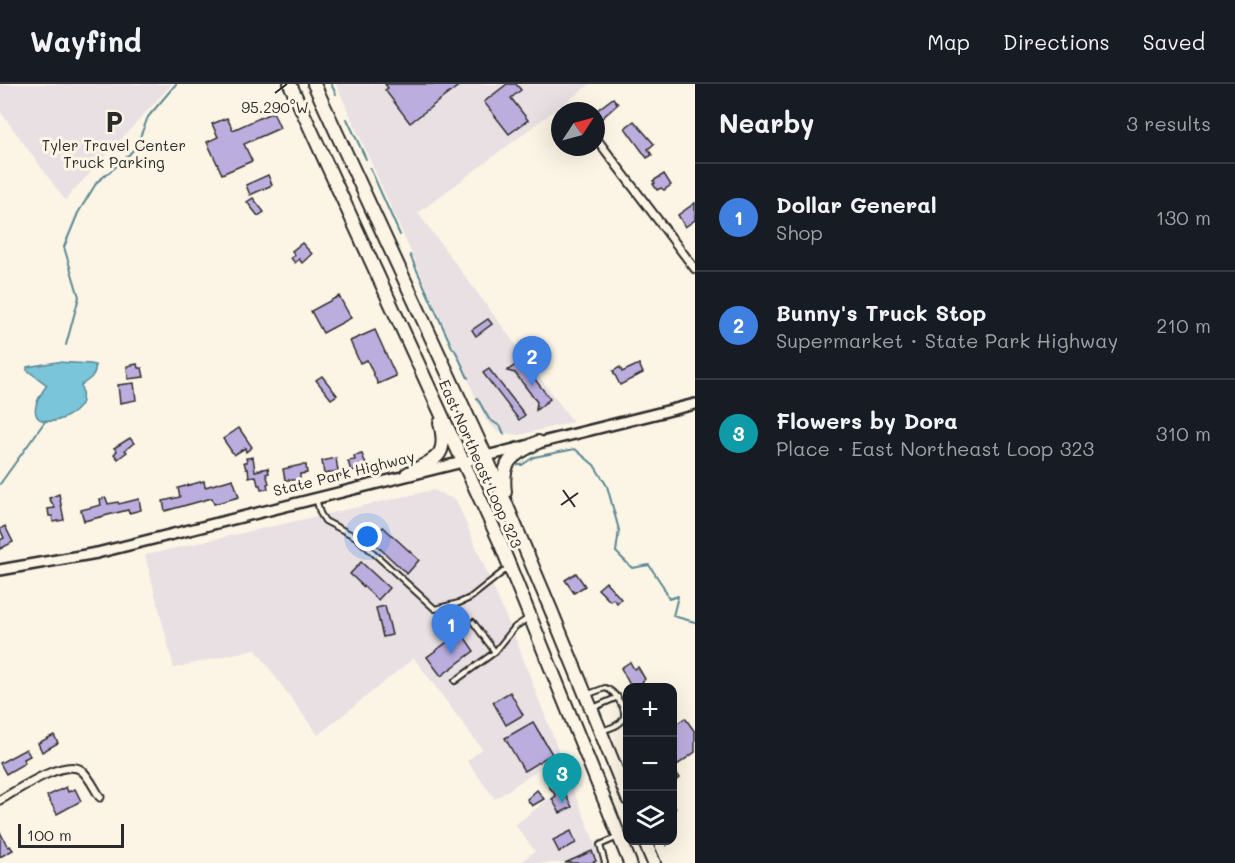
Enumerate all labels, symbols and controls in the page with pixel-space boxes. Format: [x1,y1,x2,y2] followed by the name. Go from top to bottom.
[30,23,141,59] text: Wayfind
[927,28,970,55] text: Map
[1003,28,1110,55] text: Directions
[1143,28,1205,55] text: Saved
[241,97,309,117] text: 95.290°W
[551,102,605,156] north arrow
[719,106,814,140] text: Nearby
[101,109,127,135] parking icon: Tyler Travel Center Truck Parking
[1126,110,1211,136] text: 3 results
[42,135,186,172] place label: Tyler Travel Center Truck Parking
[776,190,937,219] text: Dollar General
[734,204,743,230] text: 1
[1156,204,1211,230] text: 130 m
[776,219,823,245] text: Shop
[776,298,986,327] text: Bunny's Truck Stop
[733,312,744,338] text: 2
[1156,312,1211,338] text: 210 m
[776,327,1118,353] text: Supermarket · State Park Highway
[512,336,552,386] pin: 2
[435,376,527,551] street label: East Northeast Loop 323
[776,406,958,435] text: Flowers by Dora
[733,420,745,446] text: 3
[1156,420,1211,446] text: 310 m
[776,435,1094,461] text: Place · East Northeast Loop 323
[271,446,417,500] street label: State Park Highway
[353,522,382,551] your location
[432,604,470,654] pin: 1
[623,683,677,845] map controls
[623,683,677,737] button: +
[623,737,677,791] button: −
[542,754,582,803] pin: 3
[623,791,677,845] button: layers
[18,821,124,848] scale bar
[27,824,72,845] text: 100 m

